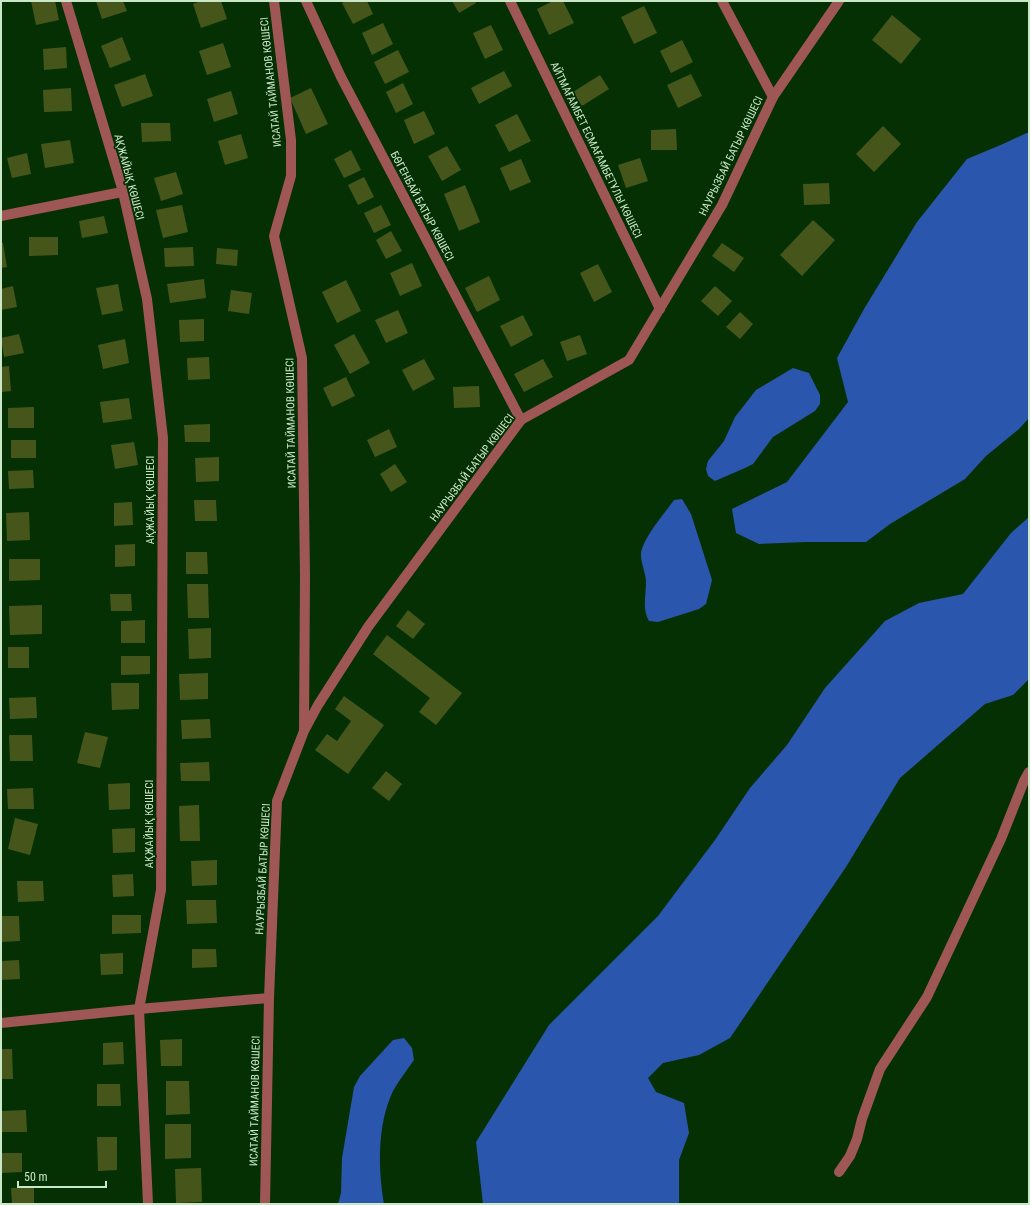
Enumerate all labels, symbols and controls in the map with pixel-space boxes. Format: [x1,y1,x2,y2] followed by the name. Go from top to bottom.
[258,16,284,148] street label: ИСАТАЙ ТАЙМАНОВ КӨШЕСІ
[548,60,644,240] street label: АЙТМАҒАМБЕТ ЕСМАҒАМБЕТҰЛЫ КӨШЕСІ
[696,94,766,218] street label: НАУРЫЗБАЙ БАТЫР КӨШЕСІ
[111,133,147,221] street label: АҚЖАЙЫҚ КӨШЕСІ
[388,149,456,263] street label: БӨГЕНБАЙ БАТЫР КӨШЕСІ
[283,358,299,488] street label: ИСАТАЙ ТАЙМАНОВ КӨШЕСІ
[427,412,517,524] street label: НАУРЫЗБАЙ БАТЫР КӨШЕСІ
[144,456,157,544] street label: АҚЖАЙЫҚ КӨШЕСІ
[143,780,156,868] street label: АҚЖАЙЫҚ КӨШЕСІ
[253,803,273,935] street label: НАУРЫЗБАЙ БАТЫР КӨШЕСІ
[247,1036,263,1166] street label: ИСАТАЙ ТАЙМАНОВ КӨШЕСІ
[18,1163,106,1189] scale bar
[24,1170,48,1184] text: 50 m

